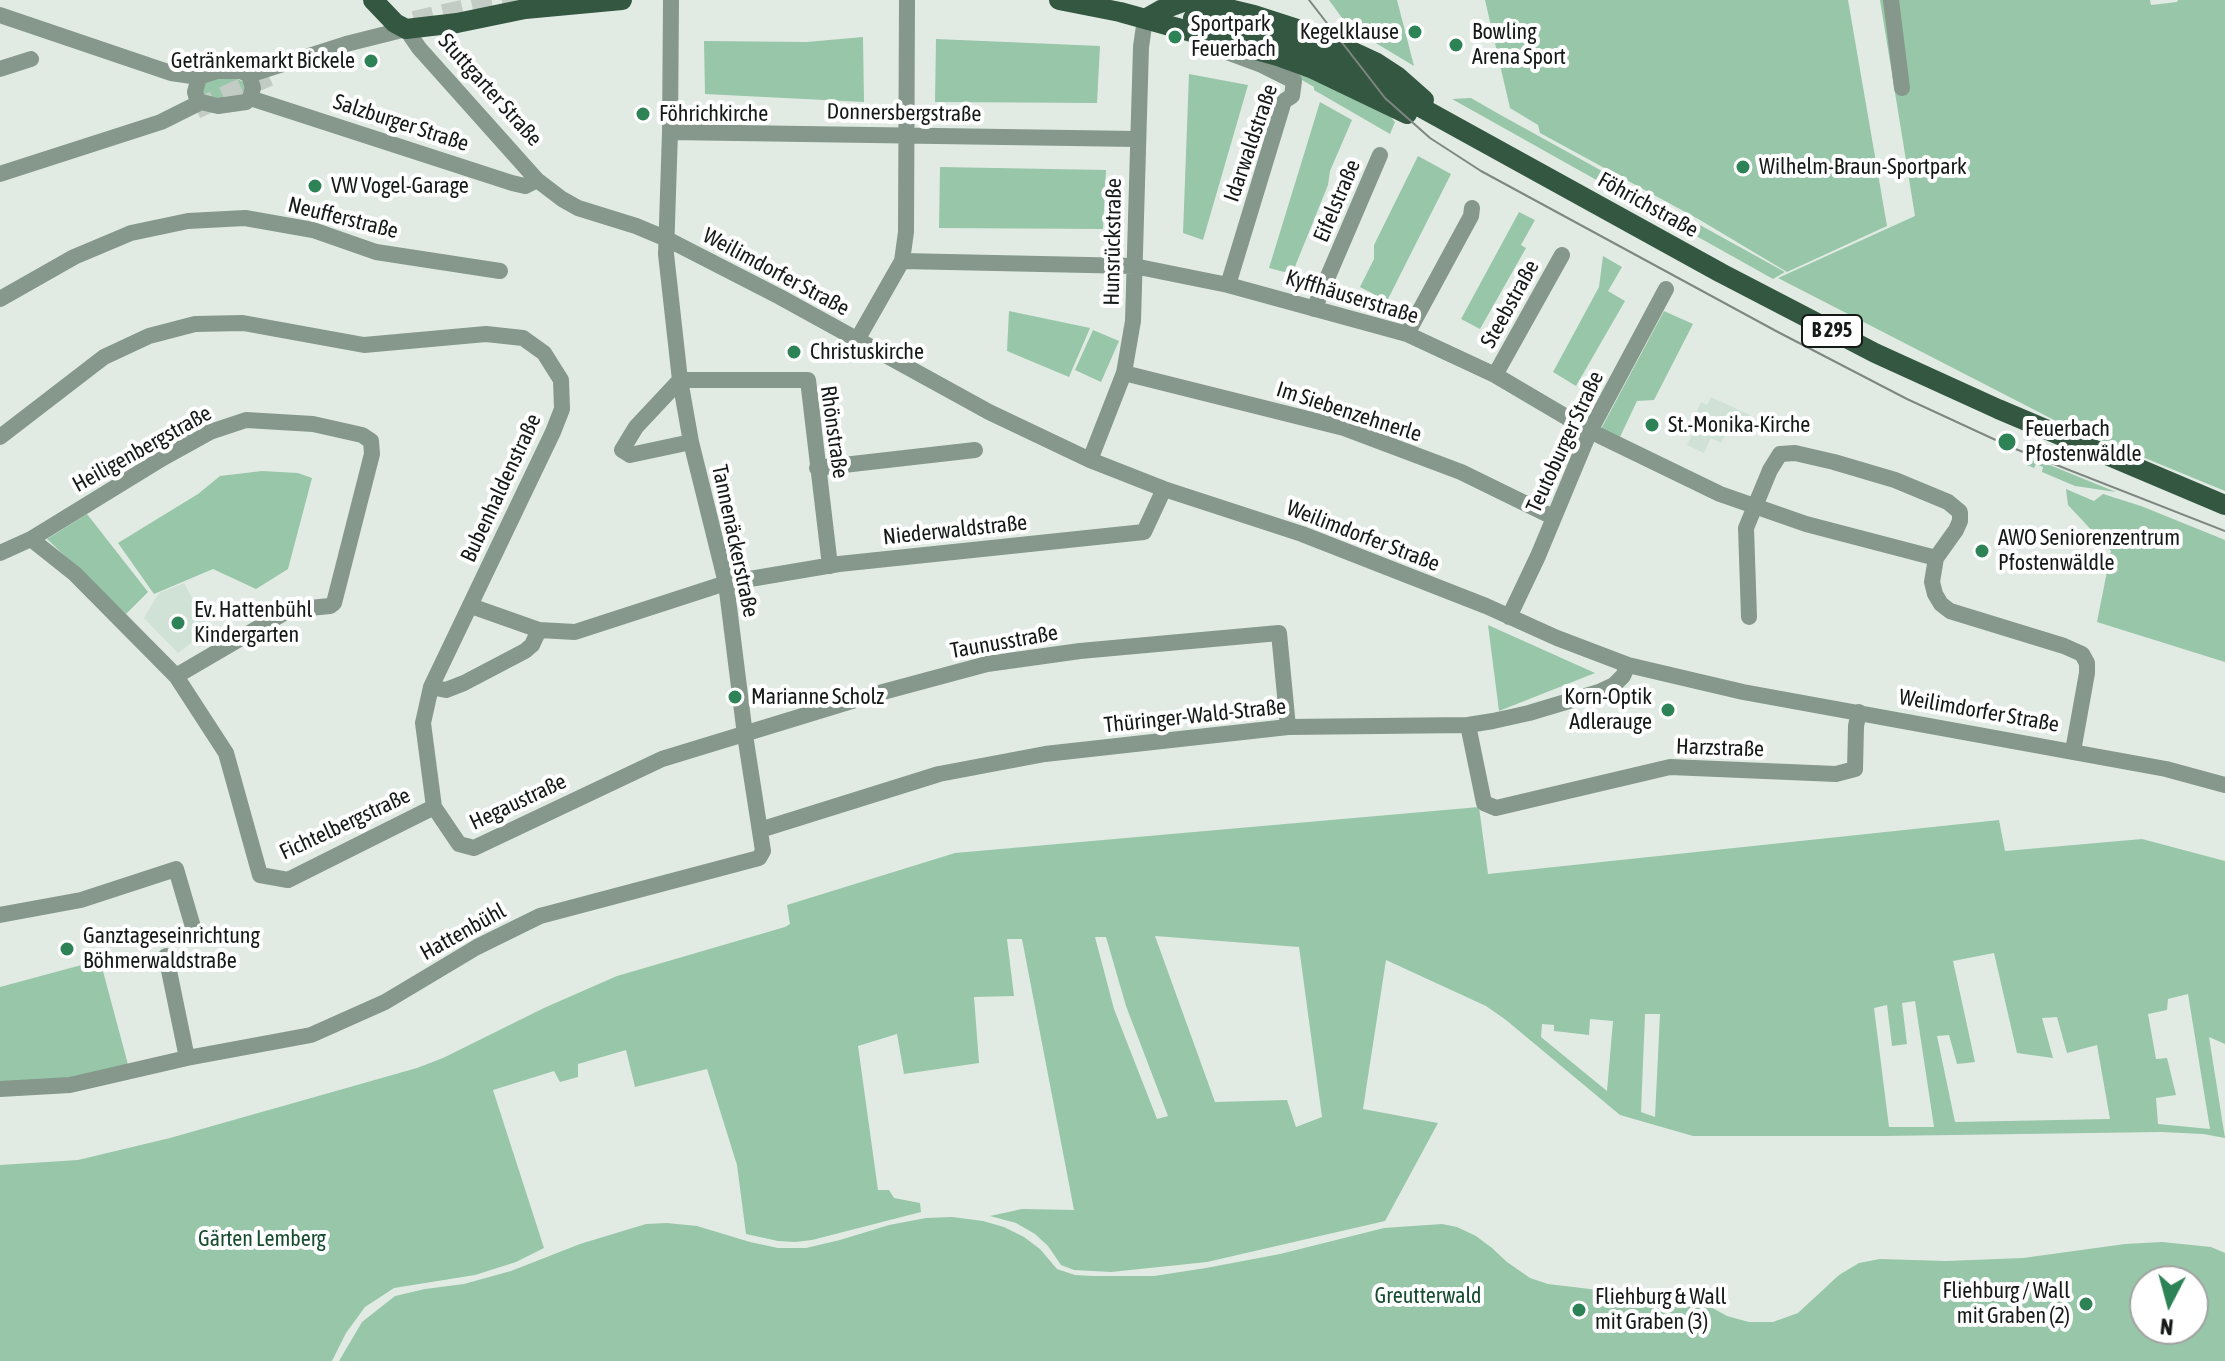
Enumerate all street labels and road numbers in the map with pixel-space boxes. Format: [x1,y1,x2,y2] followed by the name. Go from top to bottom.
[433,28,547,152] street label: Stuttgarter Straße
[1219,81,1283,205] street label: Idarwaldstraße
[330,89,472,157] street label: Salzburger Straße
[826,98,982,128] street label: Donnersbergstraße
[1308,156,1366,246] street label: Eifelstraße
[1593,167,1703,243] street label: Föhrichstraße
[1099,178,1127,306] street label: Hunsrückstraße
[285,192,401,244] street label: Neufferstraße
[698,222,854,322] street label: Weilimdorfer Straße
[1475,255,1545,353] street label: Steebstraße
[1282,264,1422,330] street label: Kyffhäuserstraße
[1802,315,1862,347] road number: B 295
[1521,367,1609,517] street label: Teutoburger Straße
[1273,376,1425,448] street label: Im Siebenzehnerle
[814,384,854,480] street label: Rhönstraße
[68,400,216,498] street label: Heiligenbergstraße
[455,410,547,566] street label: Bubenhaldenstraße
[706,462,764,620] street label: Tannenäckerstraße
[1283,495,1443,577] street label: Weilimdorfer Straße
[882,509,1028,551] street label: Niederwaldstraße
[948,620,1060,664] street label: Taunusstraße
[1897,684,2061,738] street label: Weilimdorfer Straße
[1103,693,1287,739] street label: Thüringer-Wald-Straße
[1676,733,1764,763] street label: Harzstraße
[466,768,570,836] street label: Hegaustraße
[275,782,415,866] street label: Fichtelbergstraße
[416,898,510,966] street label: Hattenbühl

